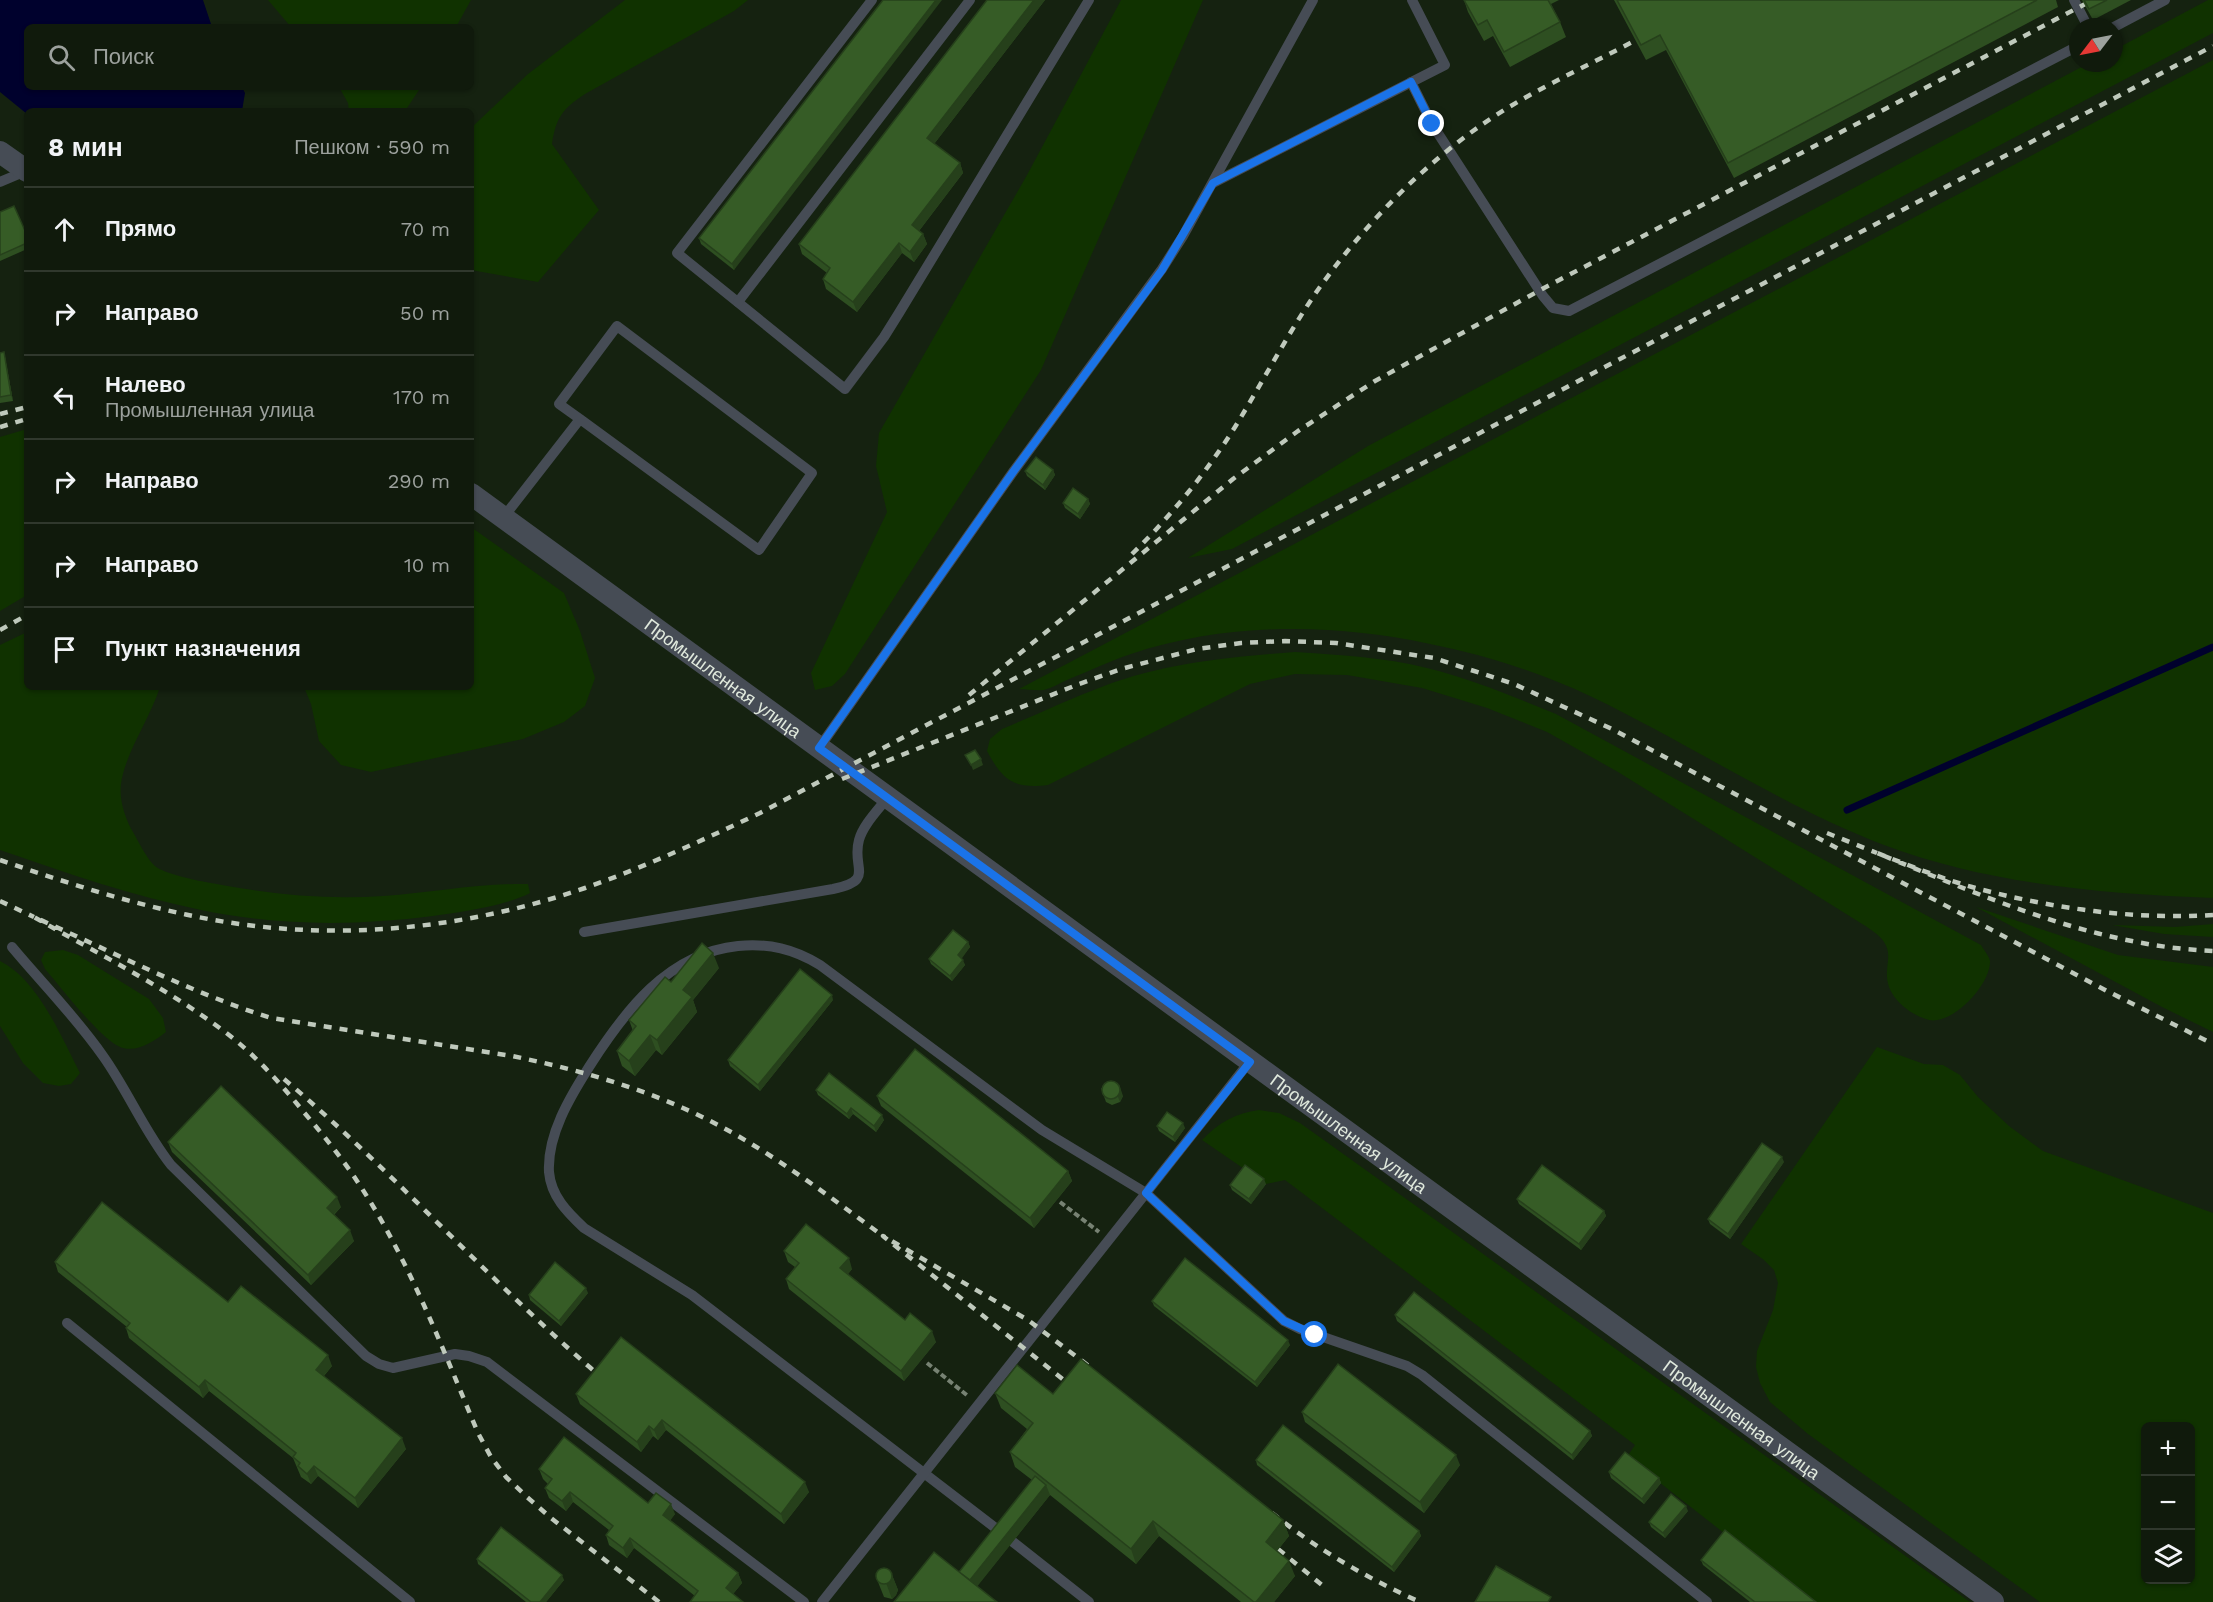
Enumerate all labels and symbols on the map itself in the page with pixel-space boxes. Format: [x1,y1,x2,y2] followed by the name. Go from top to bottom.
[2069,18,2123,72] north arrow
[1418,110,1444,136] route end
[641,614,806,742] street label: Промышленная улица
[1267,1069,1432,1198] street label: Промышленная улица
[1301,1321,1327,1347] route start
[1659,1355,1825,1484] street label: Промышленная улица

